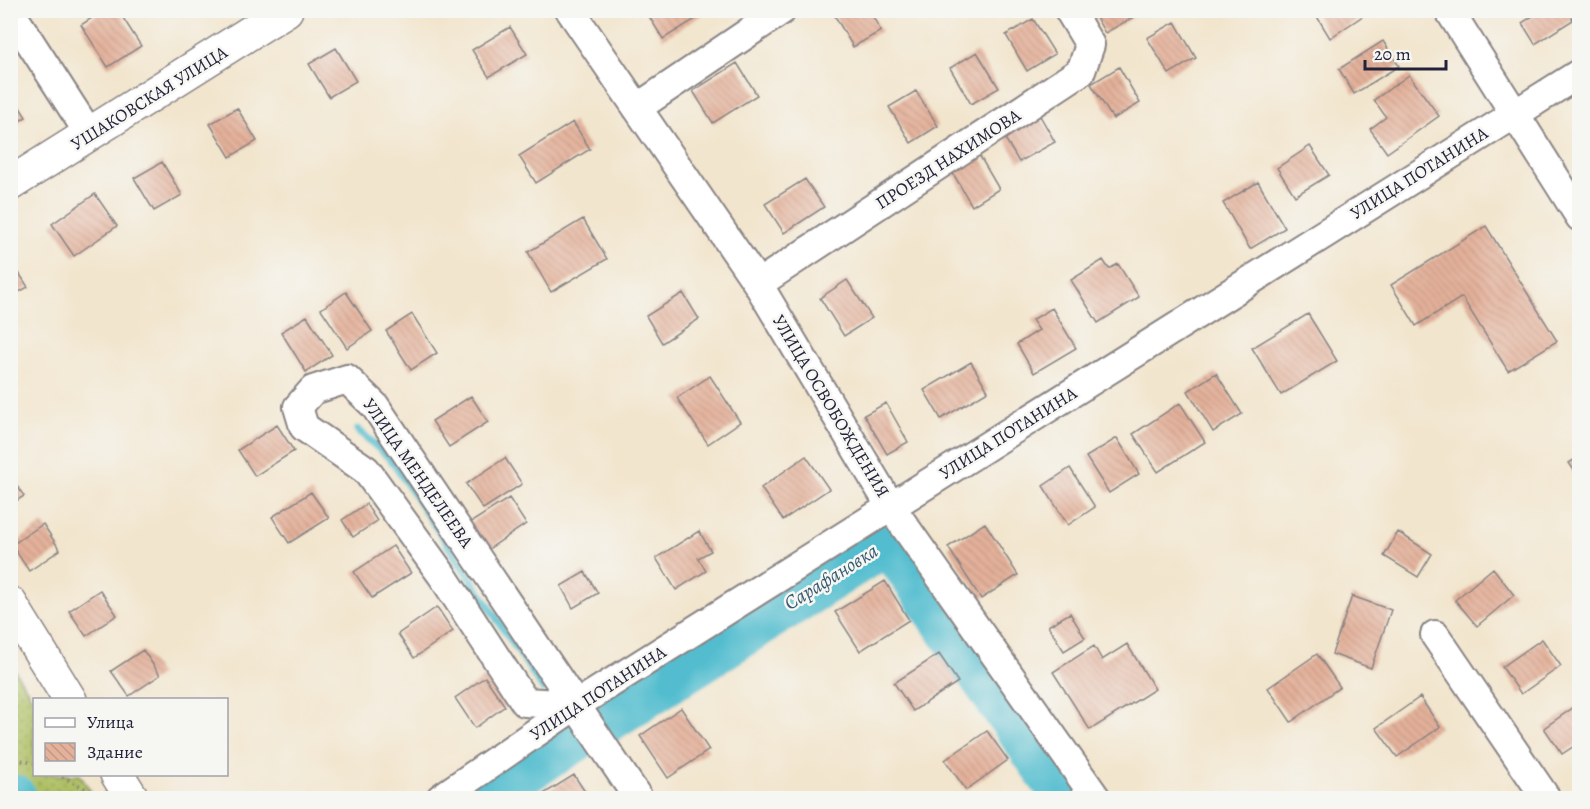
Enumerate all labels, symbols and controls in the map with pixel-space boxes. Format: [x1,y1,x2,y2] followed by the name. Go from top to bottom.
[1365,33,1446,71] scale bar
[66,40,232,156] street label: УШАКОВСКАЯ УЛИЦА
[1374,42,1411,66] text: 20 m
[871,103,1025,215] street label: ПРОЕЗД НАХИМОВА
[1346,121,1493,225] street label: УЛИЦА ПОТАНИНА
[767,310,895,502] street label: УЛИЦА ОСВОБОЖДЕНИЯ
[935,381,1082,485] street label: УЛИЦА ПОТАНИНА
[357,393,479,553] street label: УЛИЦА МЕНДЕЛЕЕВА
[779,537,883,617] water label: Сарафановка
[525,640,671,746] street label: УЛИЦА ПОТАНИНА
[33,698,228,776] legend
[87,710,135,734] text: Улица
[87,740,143,764] text: Здание

